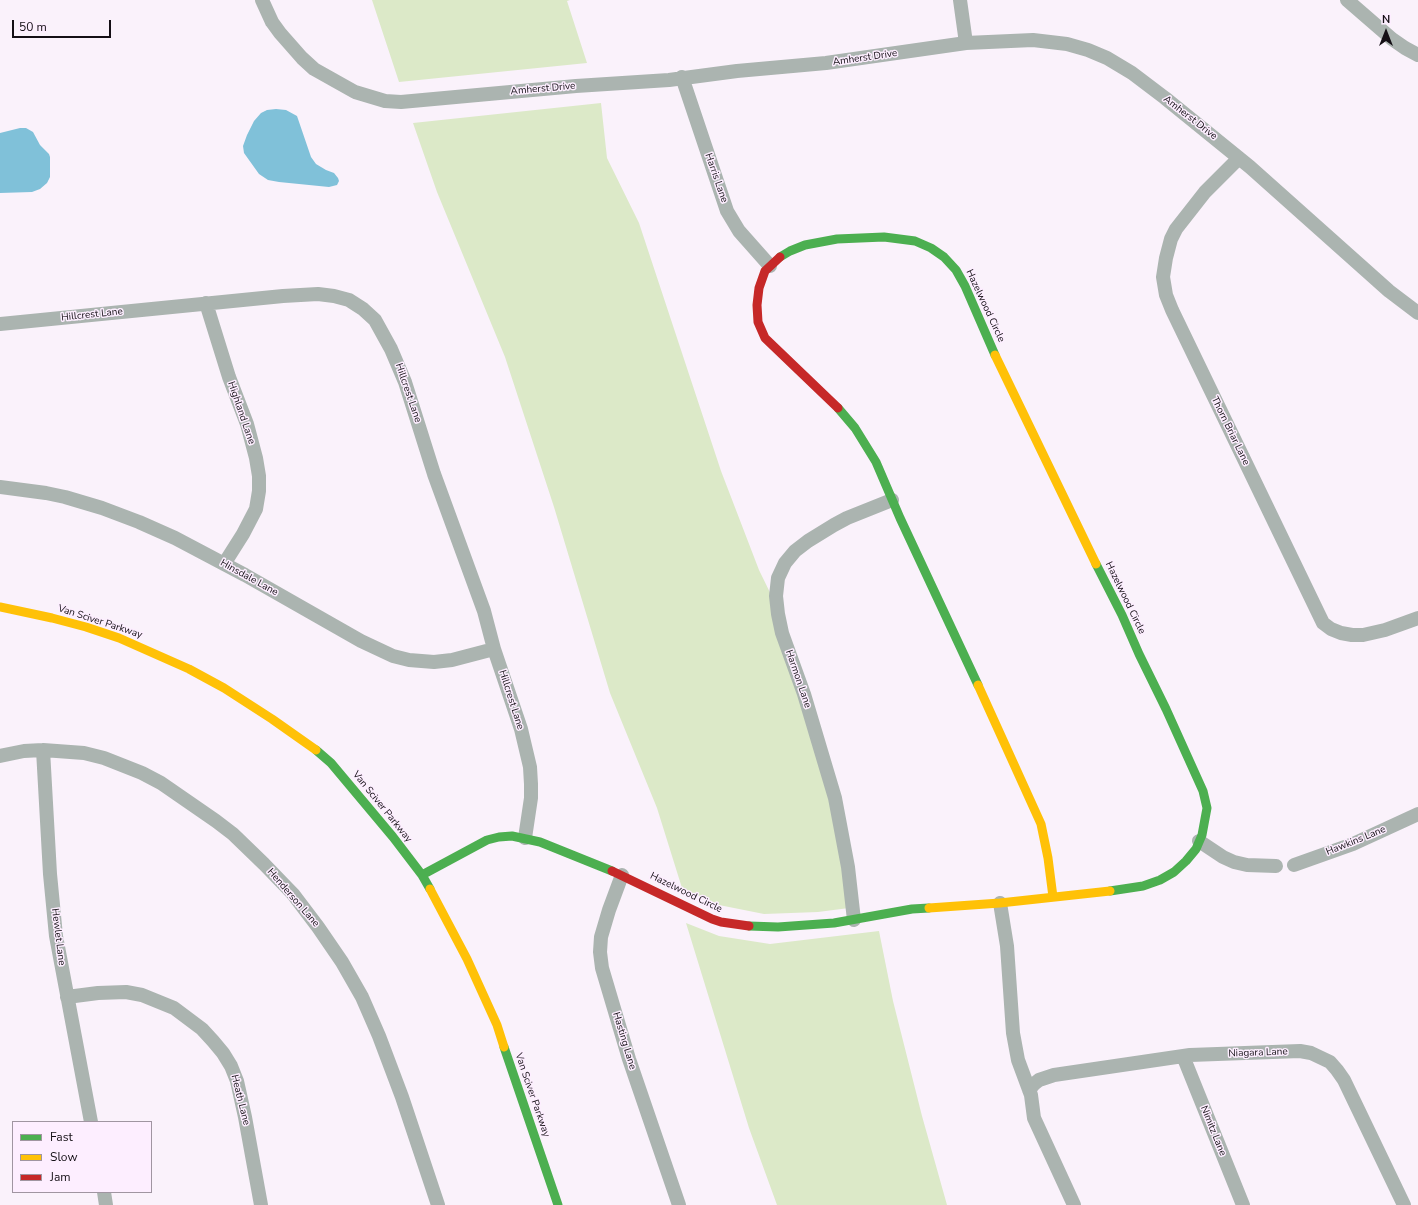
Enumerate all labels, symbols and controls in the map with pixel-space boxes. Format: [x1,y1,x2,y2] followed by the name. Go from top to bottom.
[14,12,113,38] scale bar
[1366,12,1406,52] north arrow
[1382,12,1390,27] text: N
[19,19,47,35] text: 50 m
[832,48,898,68] street label: Amherst Drive
[510,80,576,98] street label: Amherst Drive
[1161,93,1219,143] street label: Amherst Drive
[702,152,730,204] street label: Harris Lane
[963,268,1007,344] street label: Hazelwood Circle
[61,306,123,324] street label: Hillcrest Lane
[392,362,424,424] street label: Hillcrest Lane
[225,380,257,446] street label: Highland Lane
[1208,395,1252,467] street label: Thorn Briar Lane
[218,557,280,599] street label: Hinsdale Lane
[1102,560,1148,636] street label: Hazelwood Circle
[56,603,144,641] street label: Van Sciver Parkway
[782,648,814,710] street label: Harmon Lane
[496,669,526,731] street label: Hillcrest Lane
[350,769,414,845] street label: Van Sciver Parkway
[1324,824,1388,858] street label: Hawkins Lane
[264,866,322,930] street label: Henderson Lane
[648,870,724,916] street label: Hazelwood Circle
[49,908,67,966] street label: Hewlet Lane
[610,1011,638,1071] street label: Hasting Lane
[1228,1046,1288,1060] street label: Niagara Lane
[512,1051,552,1139] street label: Van Sciver Parkway
[228,1073,252,1127] street label: Heath Lane
[1198,1104,1228,1158] street label: Nimitz Lane
[12,1121,152,1193] legend
[50,1129,73,1145] text: Fast
[50,1149,78,1165] text: Slow
[50,1169,71,1185] text: Jam

